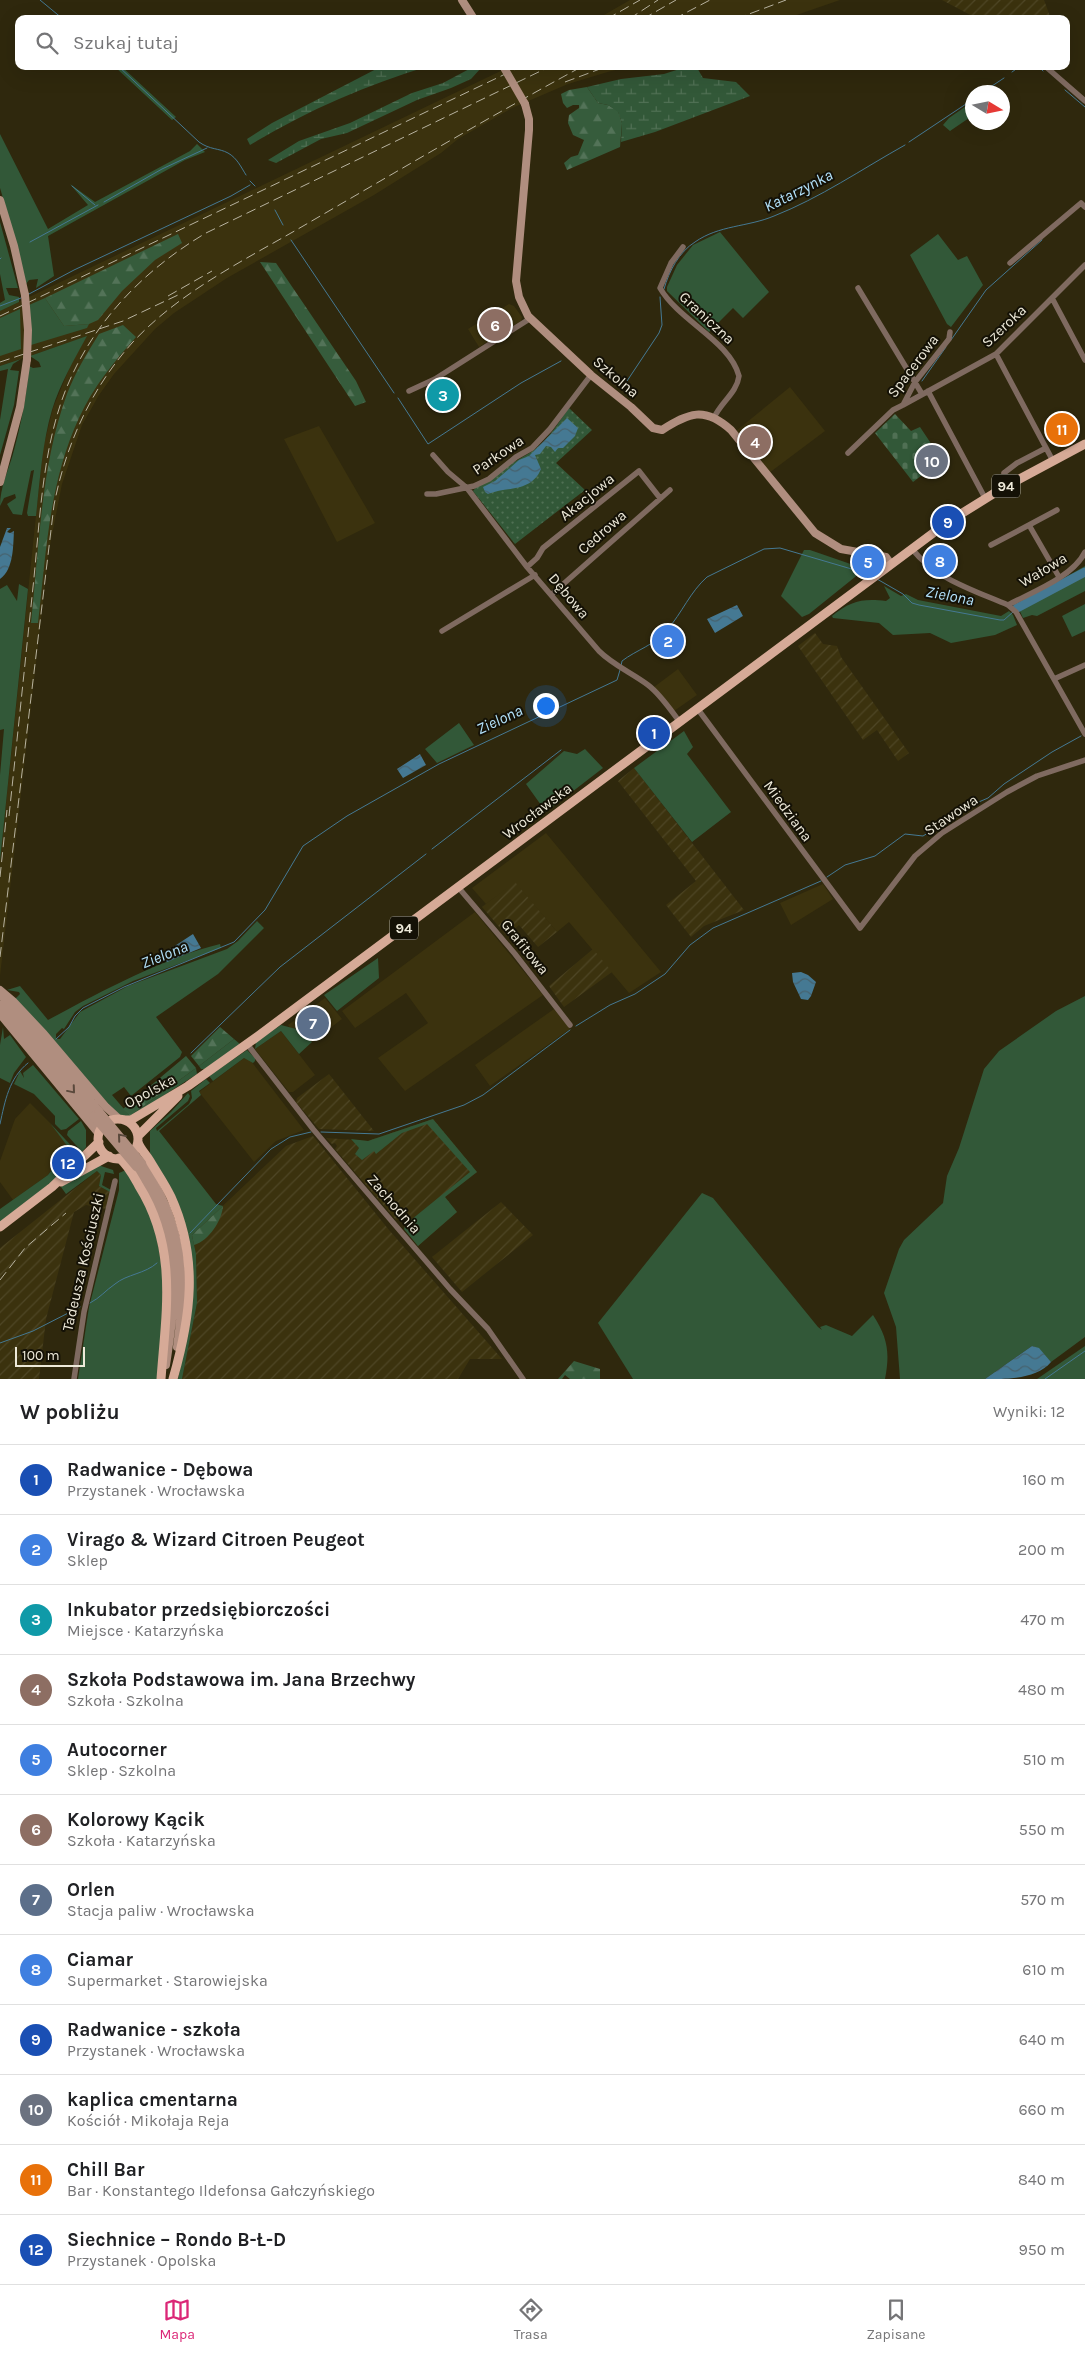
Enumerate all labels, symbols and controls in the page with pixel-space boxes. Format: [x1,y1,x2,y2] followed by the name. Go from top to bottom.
[15,15,1070,70] search box
[33,29,61,57] icon: search
[73,32,179,54] text: Szukaj tutaj
[965,85,1010,130] north arrow
[761,165,836,216] water label: Katarzynka
[676,288,738,348] street label: Graniczna
[978,301,1030,351] street label: Szeroka
[479,306,511,344] pin: 6
[883,331,943,401] street label: Spacerowa
[589,353,643,401] street label: Szkolna
[427,376,459,414] pin: 3
[1046,410,1078,448] pin: 11
[739,423,771,461] pin: 4
[469,431,527,479] street label: Parkowa
[916,442,948,480] pin: 10
[556,470,618,524] street label: Akacjowa
[992,474,1020,498] road number: 94
[932,503,964,541] pin: 9
[574,506,630,558] street label: Cedrowa
[924,542,956,580] pin: 8
[852,543,884,581] pin: 5
[1016,549,1070,591] street label: Wałowa
[545,570,593,622] street label: Dębowa
[924,582,976,609] water label: Zielona
[652,622,684,660] pin: 2
[533,693,559,719] your location
[473,701,525,738] water label: Zielona
[638,714,670,752] pin: 1
[760,777,816,845] street label: Miedziana
[499,779,575,843] street label: Wrocławska
[921,790,981,840] street label: Stawowa
[390,916,418,940] road number: 94
[497,916,553,978] street label: Grafitowa
[138,936,190,972] water label: Zielona
[297,1004,329,1042] pin: 7
[121,1070,179,1112] street label: Opolska
[66,1084,74,1093] one-way arrow
[118,1133,127,1142] one-way arrow
[52,1144,84,1182] pin: 12
[363,1171,425,1237] street label: Zachodnia
[58,1191,108,1333] street label: Tadeusza Kościuszki
[15,1344,85,1367] scale bar
[22,1347,60,1364] text: 100 m
[20,1400,120,1424] text: W pobliżu
[993,1402,1065,1421] text: Wyniki: 12
[67,1459,254,1481] text: Radwanice - Dębowa
[33,1470,39,1489] text: 1
[1022,1470,1065,1489] text: 160 m
[67,1481,245,1500] text: Przystanek · Wrocławska
[67,1529,365,1551] text: Virago & Wizard Citroen Peugeot
[31,1540,41,1559] text: 2
[1018,1540,1065,1559] text: 200 m
[67,1551,108,1570] text: Sklep
[67,1599,330,1621] text: Inkubator przedsiębiorczości
[31,1610,41,1629] text: 3
[1020,1610,1065,1629] text: 470 m
[67,1621,224,1640] text: Miejsce · Katarzyńska
[67,1669,415,1691] text: Szkoła Podstawowa im. Jana Brzechwy
[31,1680,41,1699] text: 4
[1018,1680,1065,1699] text: 480 m
[67,1691,184,1710] text: Szkoła · Szkolna
[67,1739,167,1761] text: Autocorner
[31,1750,41,1769] text: 5
[1022,1750,1065,1769] text: 510 m
[67,1761,176,1780] text: Sklep · Szkolna
[67,1809,205,1831] text: Kolorowy Kącik
[31,1820,41,1839] text: 6
[1019,1820,1065,1839] text: 550 m
[67,1831,216,1850] text: Szkoła · Katarzyńska
[67,1879,115,1901] text: Orlen
[32,1890,40,1909] text: 7
[1020,1890,1065,1909] text: 570 m
[67,1901,255,1920] text: Stacja paliw · Wrocławska
[67,1949,133,1971] text: Ciamar
[31,1960,41,1979] text: 8
[1022,1960,1065,1979] text: 610 m
[67,1971,268,1990] text: Supermarket · Starowiejska
[67,2019,241,2041] text: Radwanice - szkoła
[31,2030,41,2049] text: 9
[1019,2030,1065,2049] text: 640 m
[67,2041,245,2060] text: Przystanek · Wrocławska
[67,2089,238,2111] text: kaplica cmentarna
[28,2100,44,2119] text: 10
[1018,2100,1065,2119] text: 660 m
[67,2111,229,2130] text: Kościół · Mikołaja Reja
[67,2159,144,2181] text: Chill Bar
[30,2170,42,2189] text: 11
[1018,2170,1065,2189] text: 840 m
[67,2181,375,2200] text: Bar · Konstantego Ildefonsa Gałczyńskiego
[67,2229,286,2251] text: Siechnice – Rondo B-Ł-D
[28,2240,44,2259] text: 12
[1018,2240,1065,2259] text: 950 m
[67,2251,216,2270] text: Przystanek · Opolska
[159,2296,195,2343] tab: Mapa
[514,2296,548,2343] tab: Trasa
[866,2296,926,2343] tab: Zapisane

